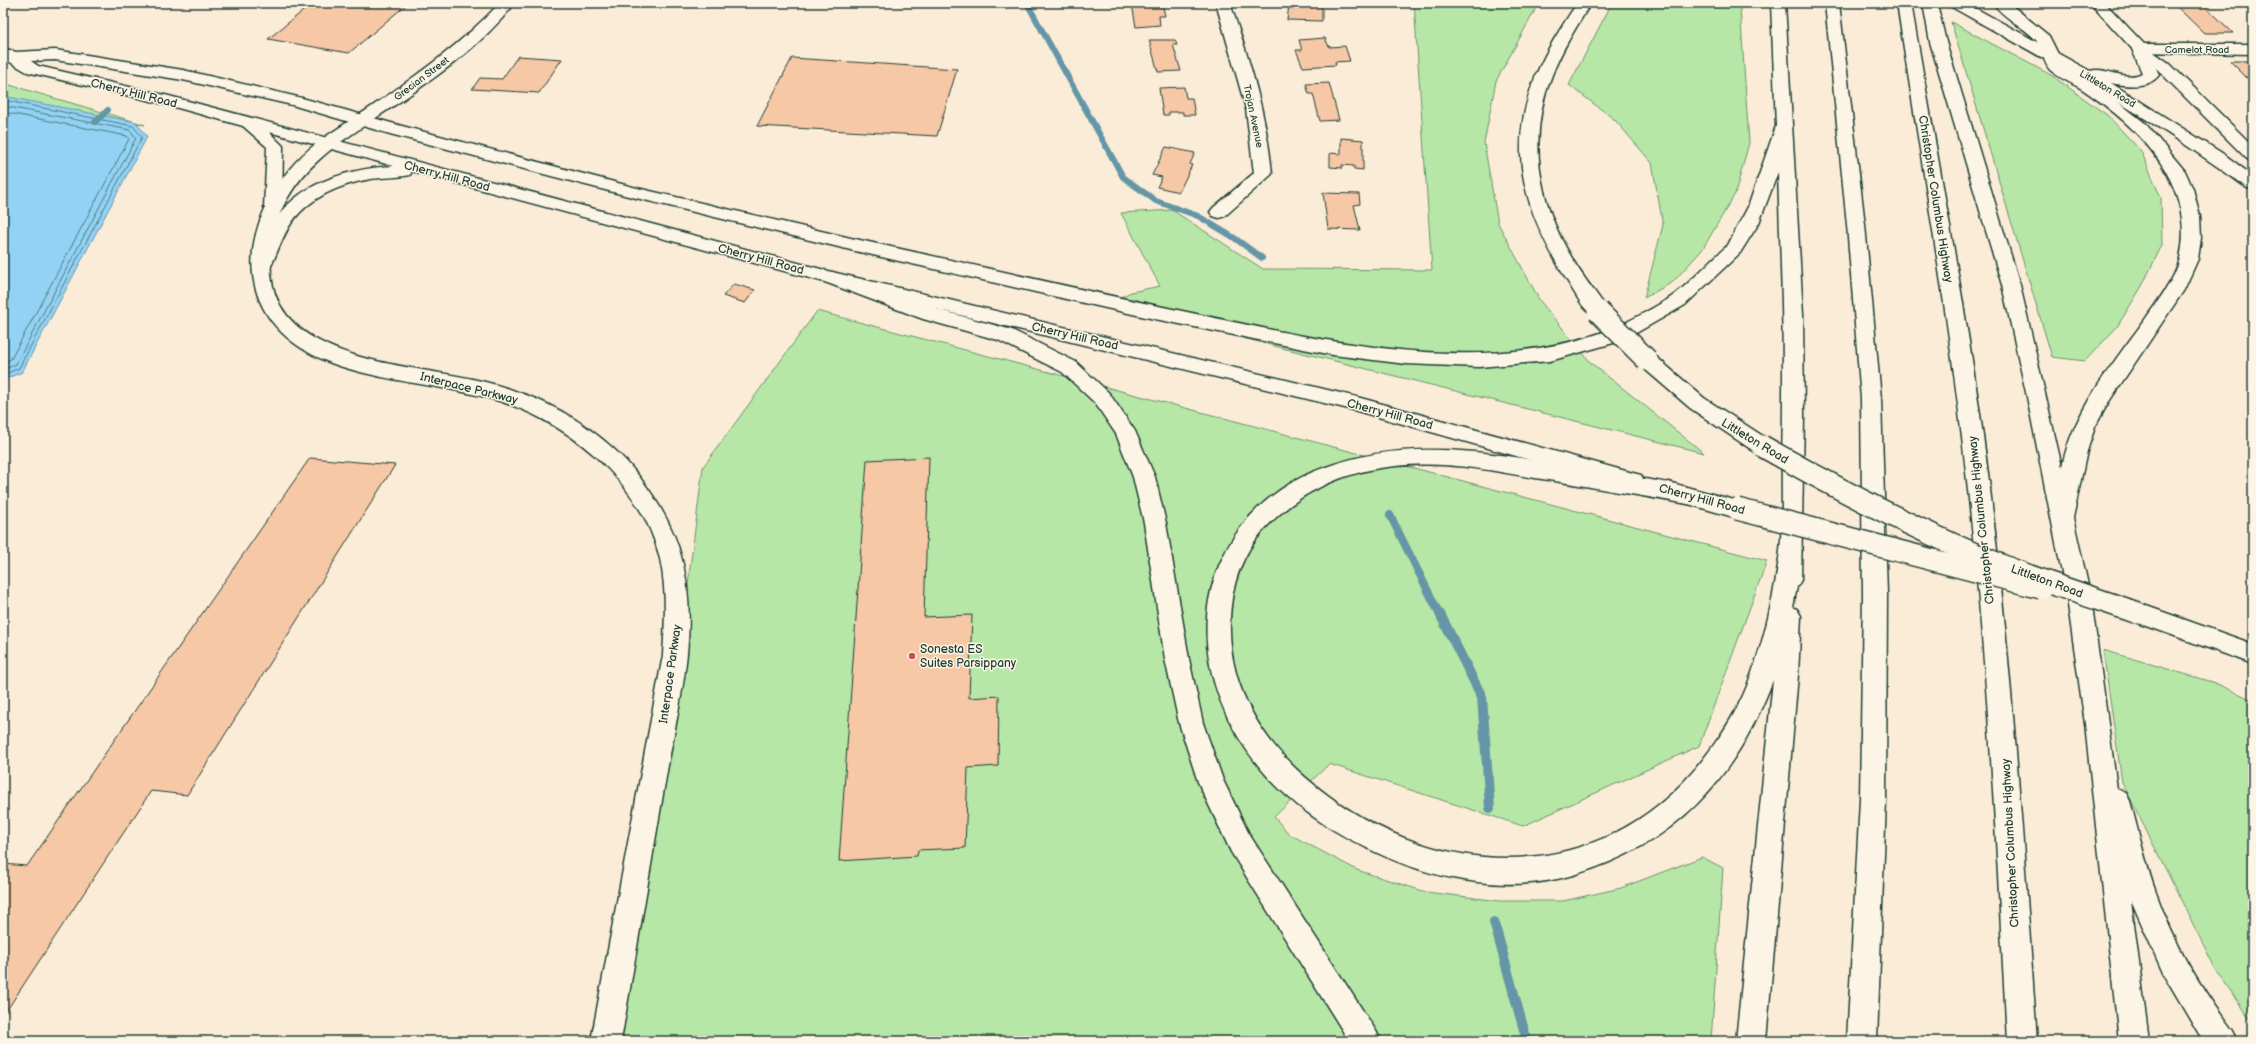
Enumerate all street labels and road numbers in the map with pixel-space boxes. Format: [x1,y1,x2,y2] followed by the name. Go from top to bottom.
[2165,44,2230,56] street label: Camelot Road
[392,54,451,103] street label: Grecian Street
[2077,67,2138,110] street label: Littleton Road
[89,75,179,112] street label: Cherry Hill Road
[1240,83,1266,149] street label: Trojan Avenue
[1915,114,1956,284] street label: Christopher Columbus Highway
[402,158,492,195] street label: Cherry Hill Road
[716,241,806,278] street label: Cherry Hill Road
[1030,319,1120,354] street label: Cherry Hill Road
[419,369,520,408] street label: Interpace Parkway
[1345,396,1435,433] street label: Cherry Hill Road
[1718,415,1791,467] street label: Littleton Road
[1965,434,1998,605] street label: Christopher Columbus Highway
[1657,481,1747,518] street label: Cherry Hill Road
[2009,561,2085,602] street label: Littleton Road
[656,623,685,725] street label: Interpace Parkway
[1999,758,2022,928] street label: Christopher Columbus Highway

